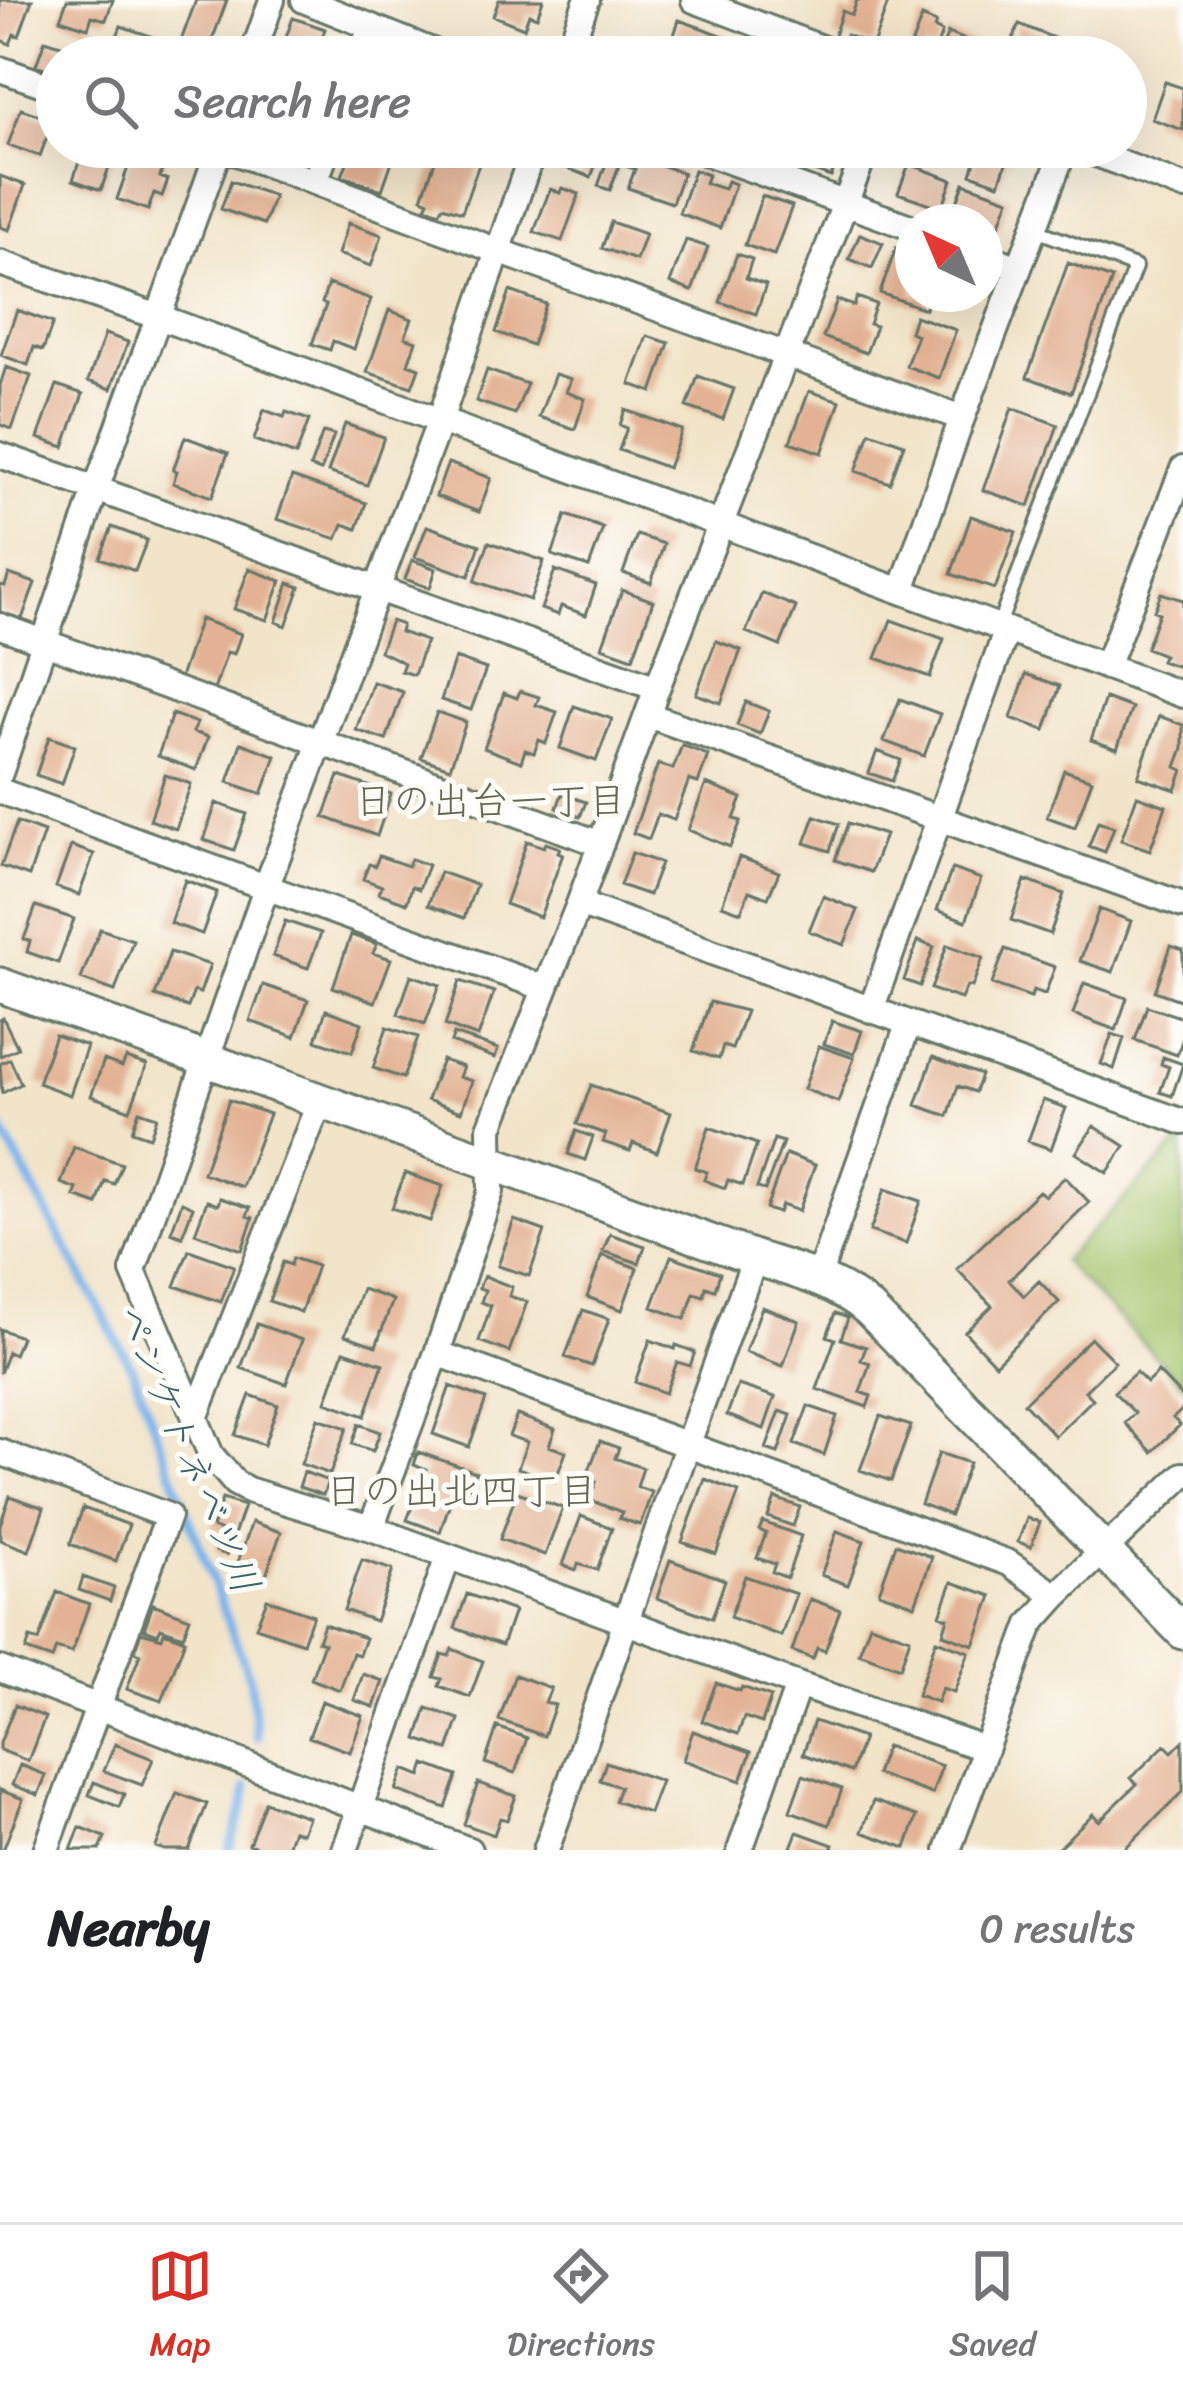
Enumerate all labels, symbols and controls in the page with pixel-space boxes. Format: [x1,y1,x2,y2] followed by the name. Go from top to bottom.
[36,36,1147,168] search box
[174,62,411,142] text: Search here
[78,69,144,135] icon: search
[895,204,1003,312] north arrow
[353,766,627,835] district label: 日の出台一丁目
[95,1290,280,1604] water label: ペンケトネベツ川
[324,1456,598,1525] district label: 日の出北四丁目
[48,1883,209,1973] text: Nearby
[979,1894,1135,1963] text: 0 results
[147,2243,213,2373] tab: Map
[507,2243,655,2373] tab: Directions
[949,2243,1036,2373] tab: Saved

